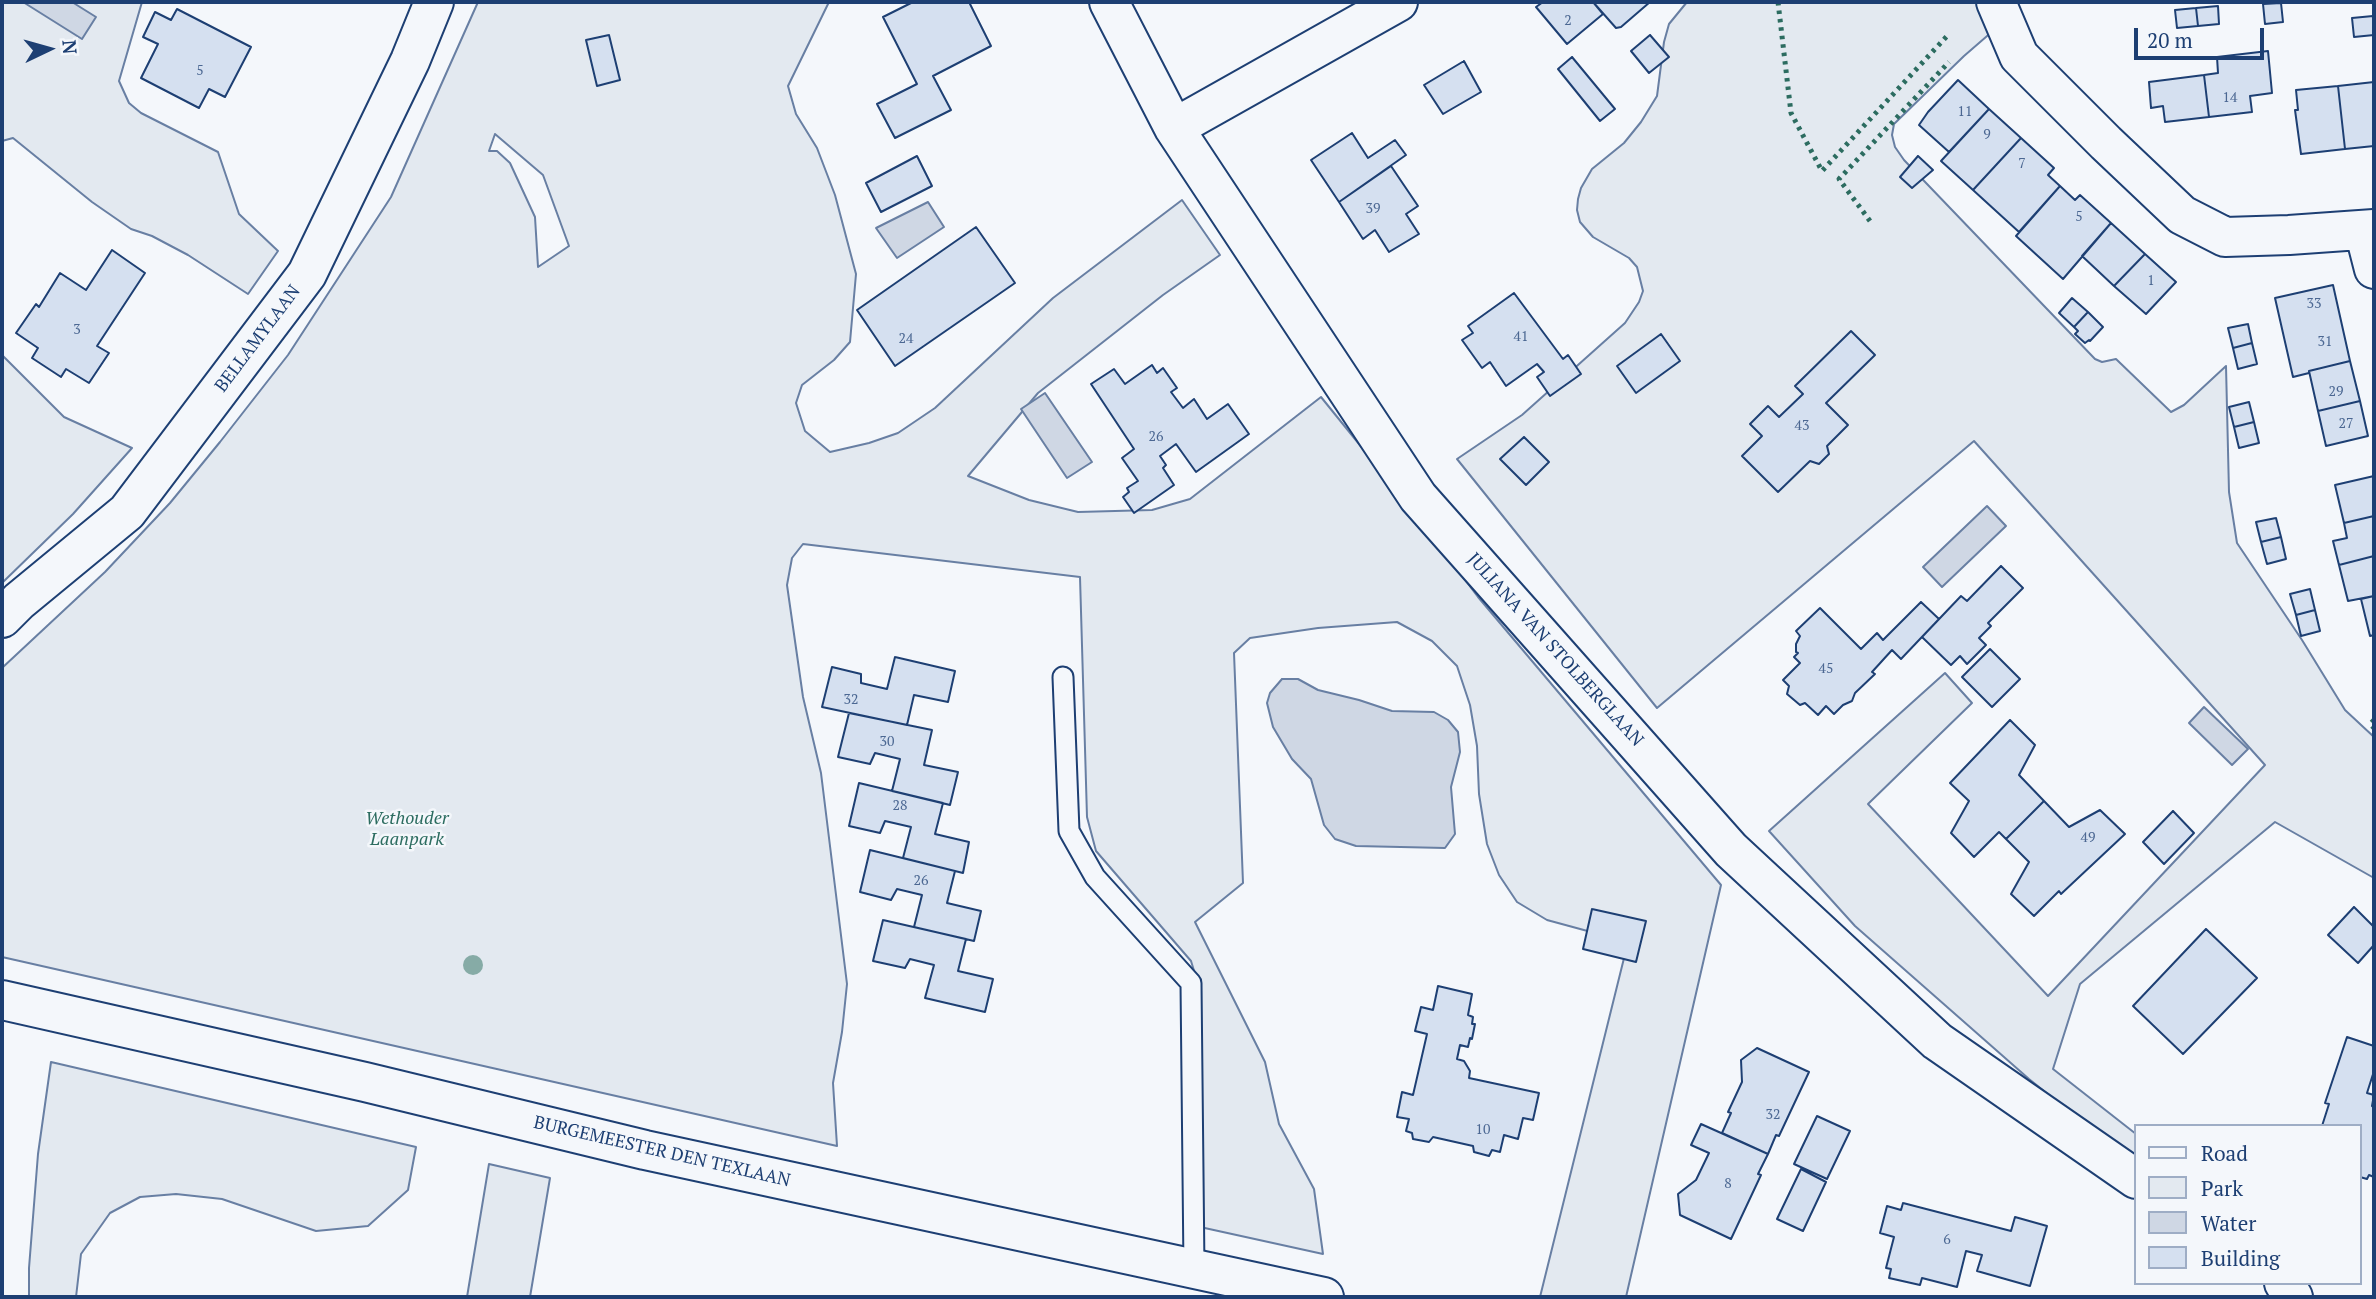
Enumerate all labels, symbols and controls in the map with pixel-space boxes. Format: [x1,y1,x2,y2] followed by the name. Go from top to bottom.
[1564,13,1572,29] house number: 2
[14,14,84,84] north arrow
[2138,14,2268,58] scale bar
[2147,26,2193,54] text: 20 m
[57,39,83,55] text: N
[196,63,204,79] house number: 5
[2223,90,2237,106] house number: 14
[1958,104,1972,120] house number: 11
[1983,127,1991,143] house number: 9
[2018,156,2026,172] house number: 7
[1366,201,1380,217] house number: 39
[2075,209,2083,225] house number: 5
[2147,273,2155,289] house number: 1
[211,281,305,397] street label: BELLAMYLAAN
[2307,296,2321,312] house number: 33
[73,322,81,338] house number: 3
[1514,329,1528,345] house number: 41
[899,331,913,347] house number: 24
[2318,334,2332,350] house number: 31
[2329,384,2343,400] house number: 29
[2339,416,2353,432] house number: 27
[1795,418,1809,434] house number: 43
[1149,429,1163,445] house number: 26
[1462,549,1648,751] street label: JULIANA VAN STOLBERGLAAN
[1819,661,1833,677] house number: 45
[844,692,858,708] house number: 32
[880,734,894,750] house number: 30
[893,798,907,814] house number: 28
[365,808,449,850] park label: Wethouder Laanpark
[2081,830,2095,846] house number: 49
[914,873,928,889] house number: 26
[1766,1107,1780,1123] house number: 32
[532,1112,792,1192] street label: BURGEMEESTER DEN TEXLAAN
[1476,1122,1490,1138] house number: 10
[2134,1124,2362,1285] legend
[2201,1139,2248,1167] text: Road
[2201,1174,2243,1202] text: Park
[1724,1176,1732,1192] house number: 8
[2201,1209,2256,1237] text: Water
[1943,1232,1951,1248] house number: 6
[2201,1244,2280,1272] text: Building

